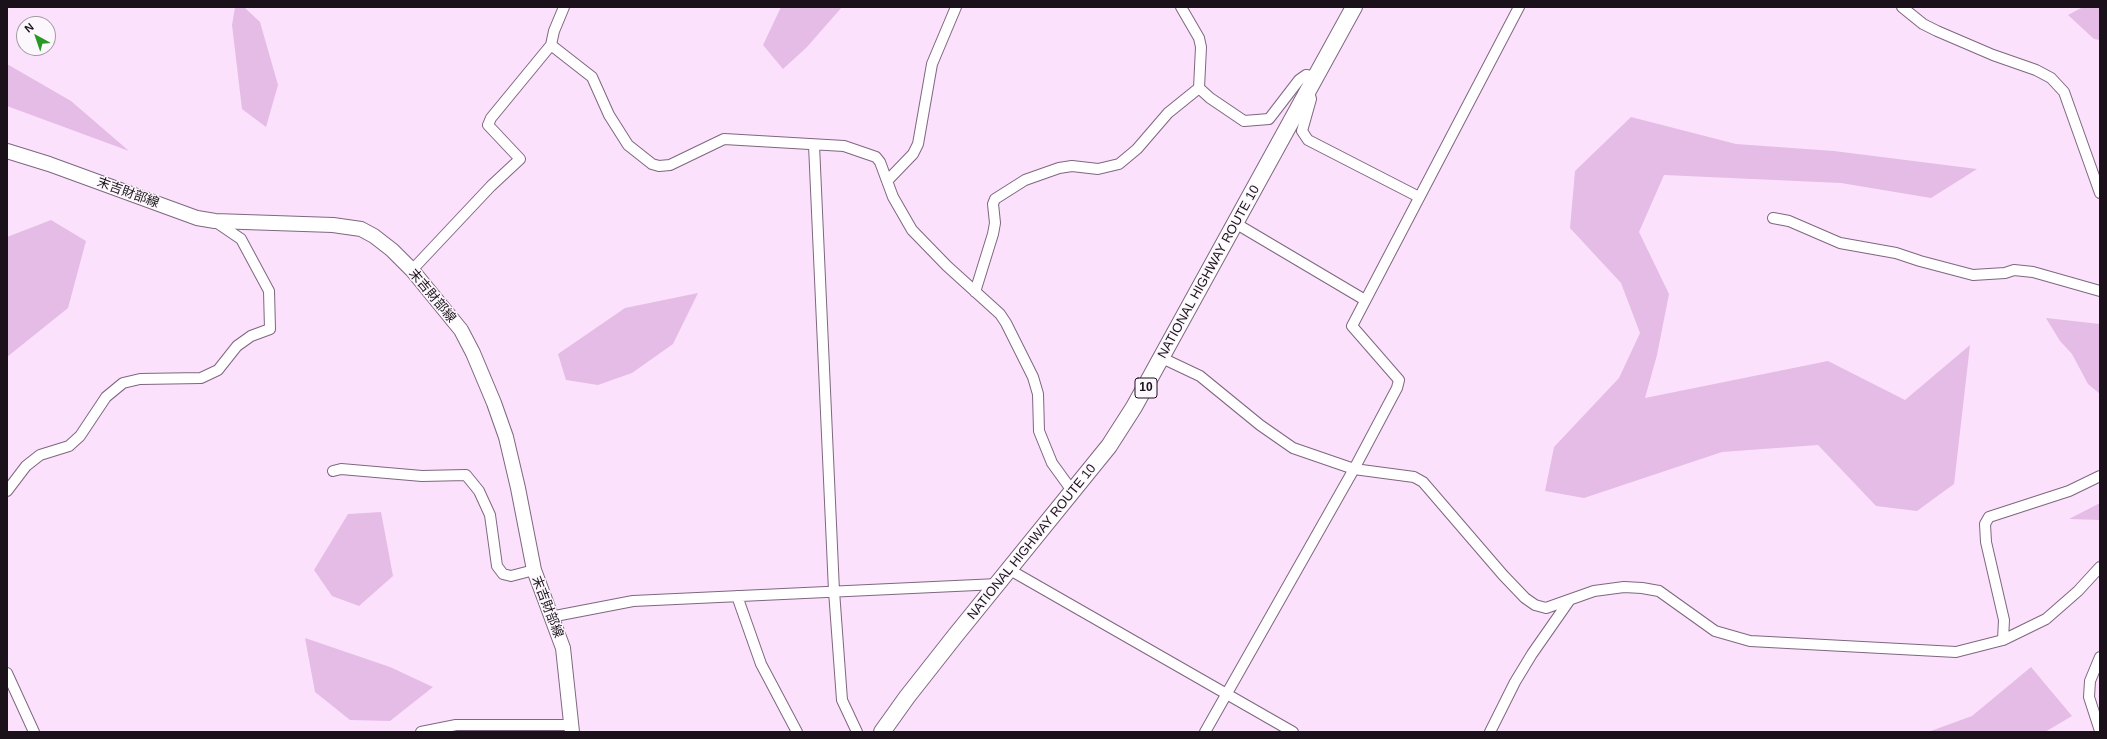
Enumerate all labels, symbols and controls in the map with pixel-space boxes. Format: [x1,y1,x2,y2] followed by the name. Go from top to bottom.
[16,16,56,56] north arrow
[22,20,36,35] text: N
[95,175,161,211] street label: 末吉財部線
[1155,183,1263,361] street label: NATIONAL HIGHWAY ROUTE 10
[405,266,459,326] street label: 末吉財部線
[1135,378,1157,398] road number: 10
[964,461,1100,623] street label: NATIONAL HIGHWAY ROUTE 10
[528,574,566,640] street label: 末吉財部線

